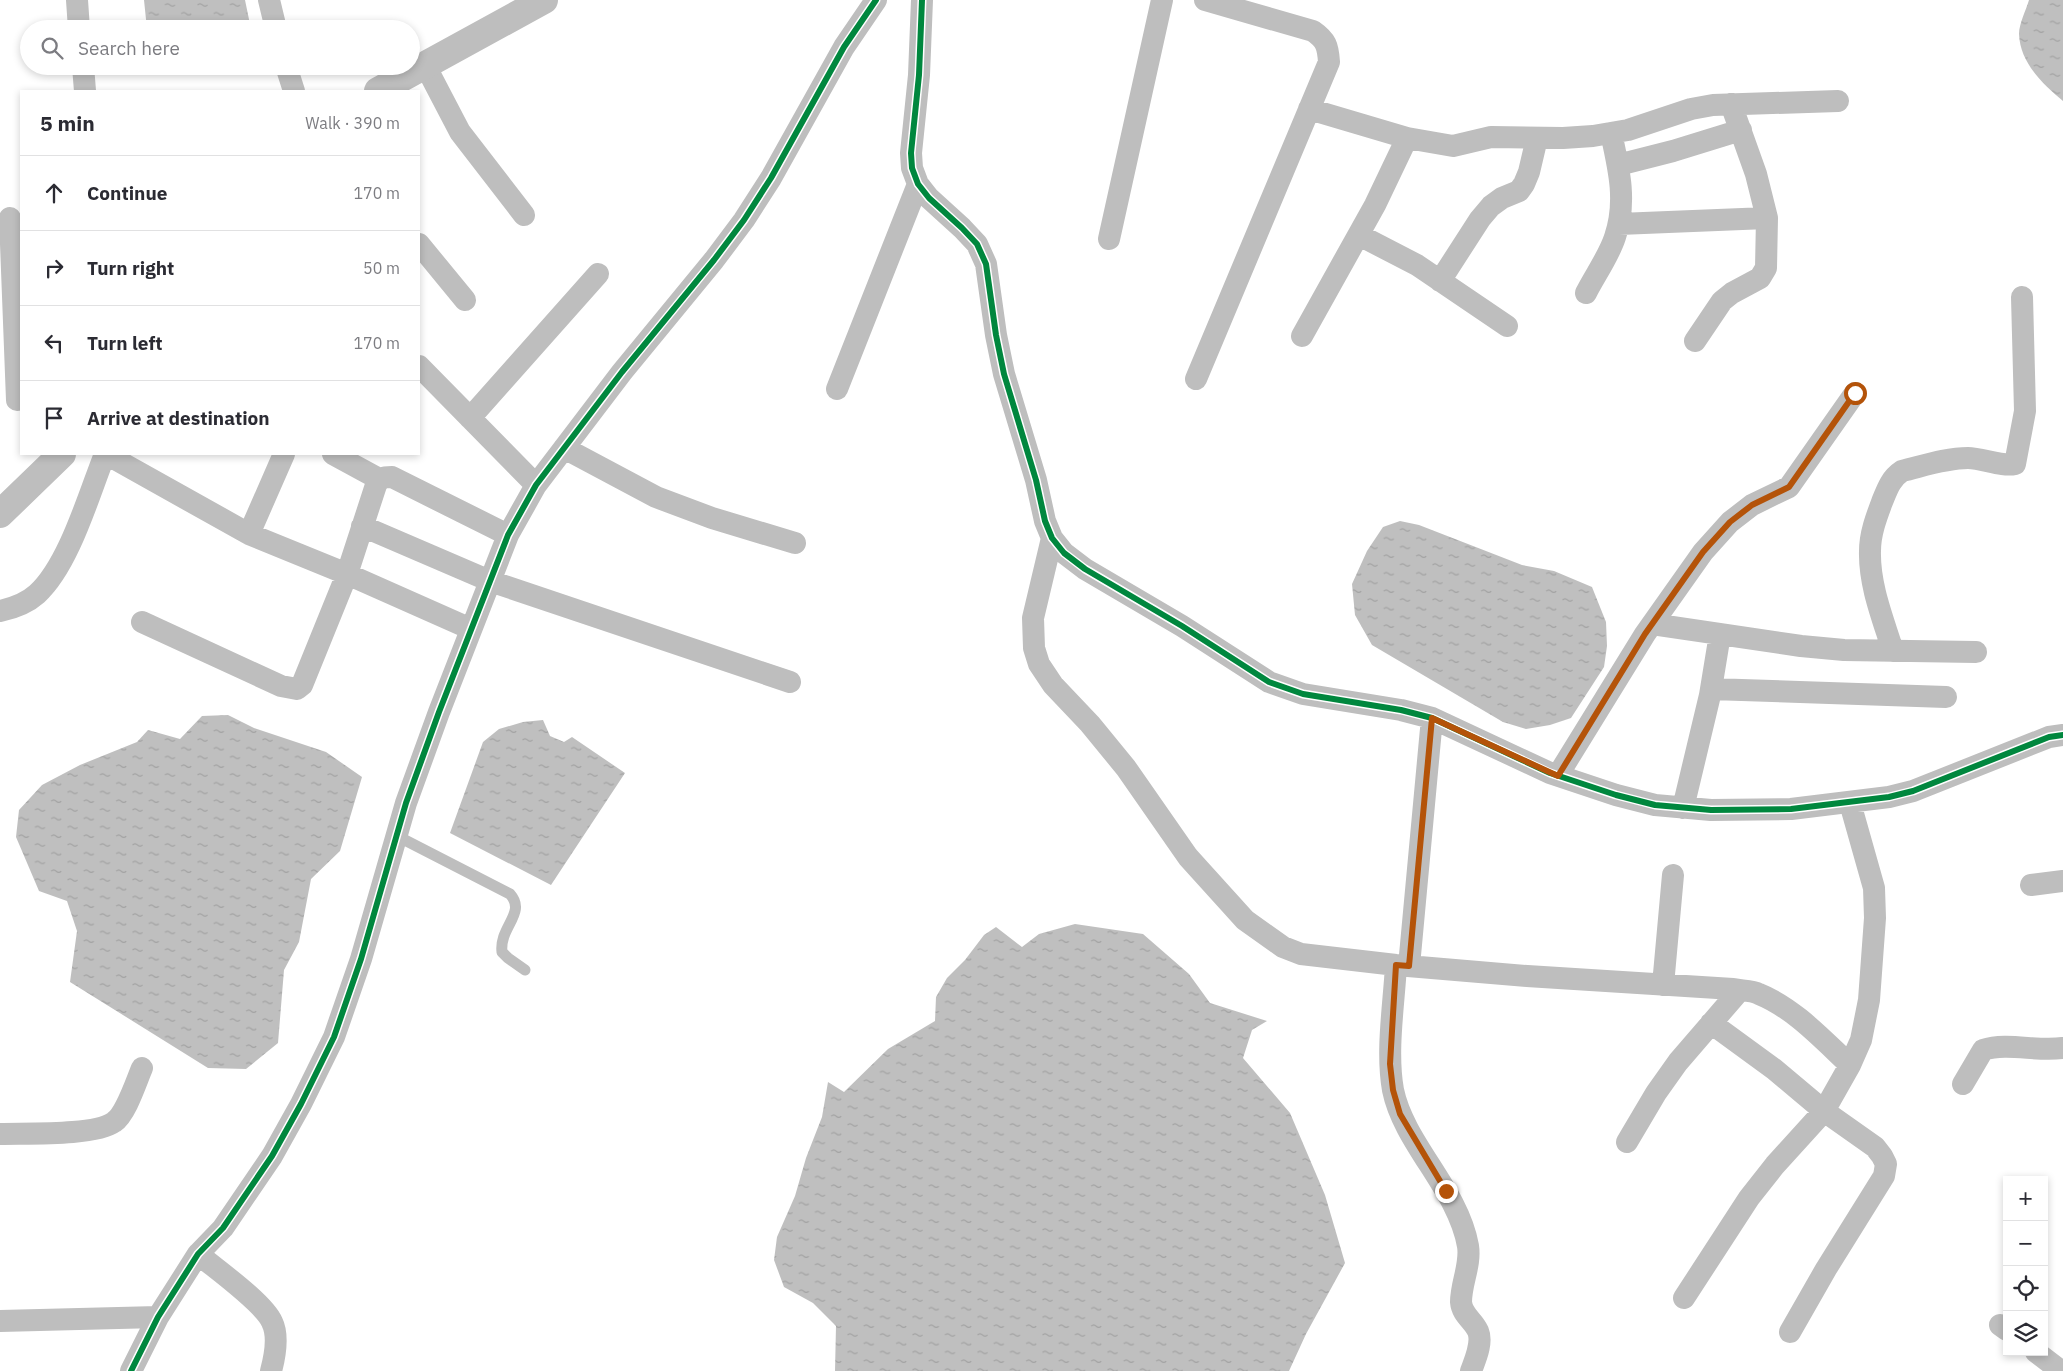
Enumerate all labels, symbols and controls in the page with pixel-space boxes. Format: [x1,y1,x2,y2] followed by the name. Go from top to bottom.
[20,20,420,75] search box
[38,34,66,62] icon: search
[78,36,180,60] text: Search here
[40,109,95,137] text: 5 min
[305,113,400,133] text: Walk · 390 m
[40,179,68,207] icon: ahead
[87,181,167,205] text: Continue
[353,183,400,203] text: 170 m
[40,254,68,282] icon: right
[87,256,174,280] text: Turn right
[363,258,400,278] text: 50 m
[40,329,68,357] icon: left
[87,331,163,355] text: Turn left
[353,333,400,353] text: 170 m
[1844,382,1867,405] route start
[40,404,68,432] icon: arrive
[87,406,270,430] text: Arrive at destination
[2003,1176,2048,1356] map controls
[2003,1176,2048,1221] button: +
[1435,1180,1458,1203] route end
[2003,1221,2048,1266] button: −
[2003,1266,2048,1311] button: locate
[2003,1311,2048,1356] button: layers

